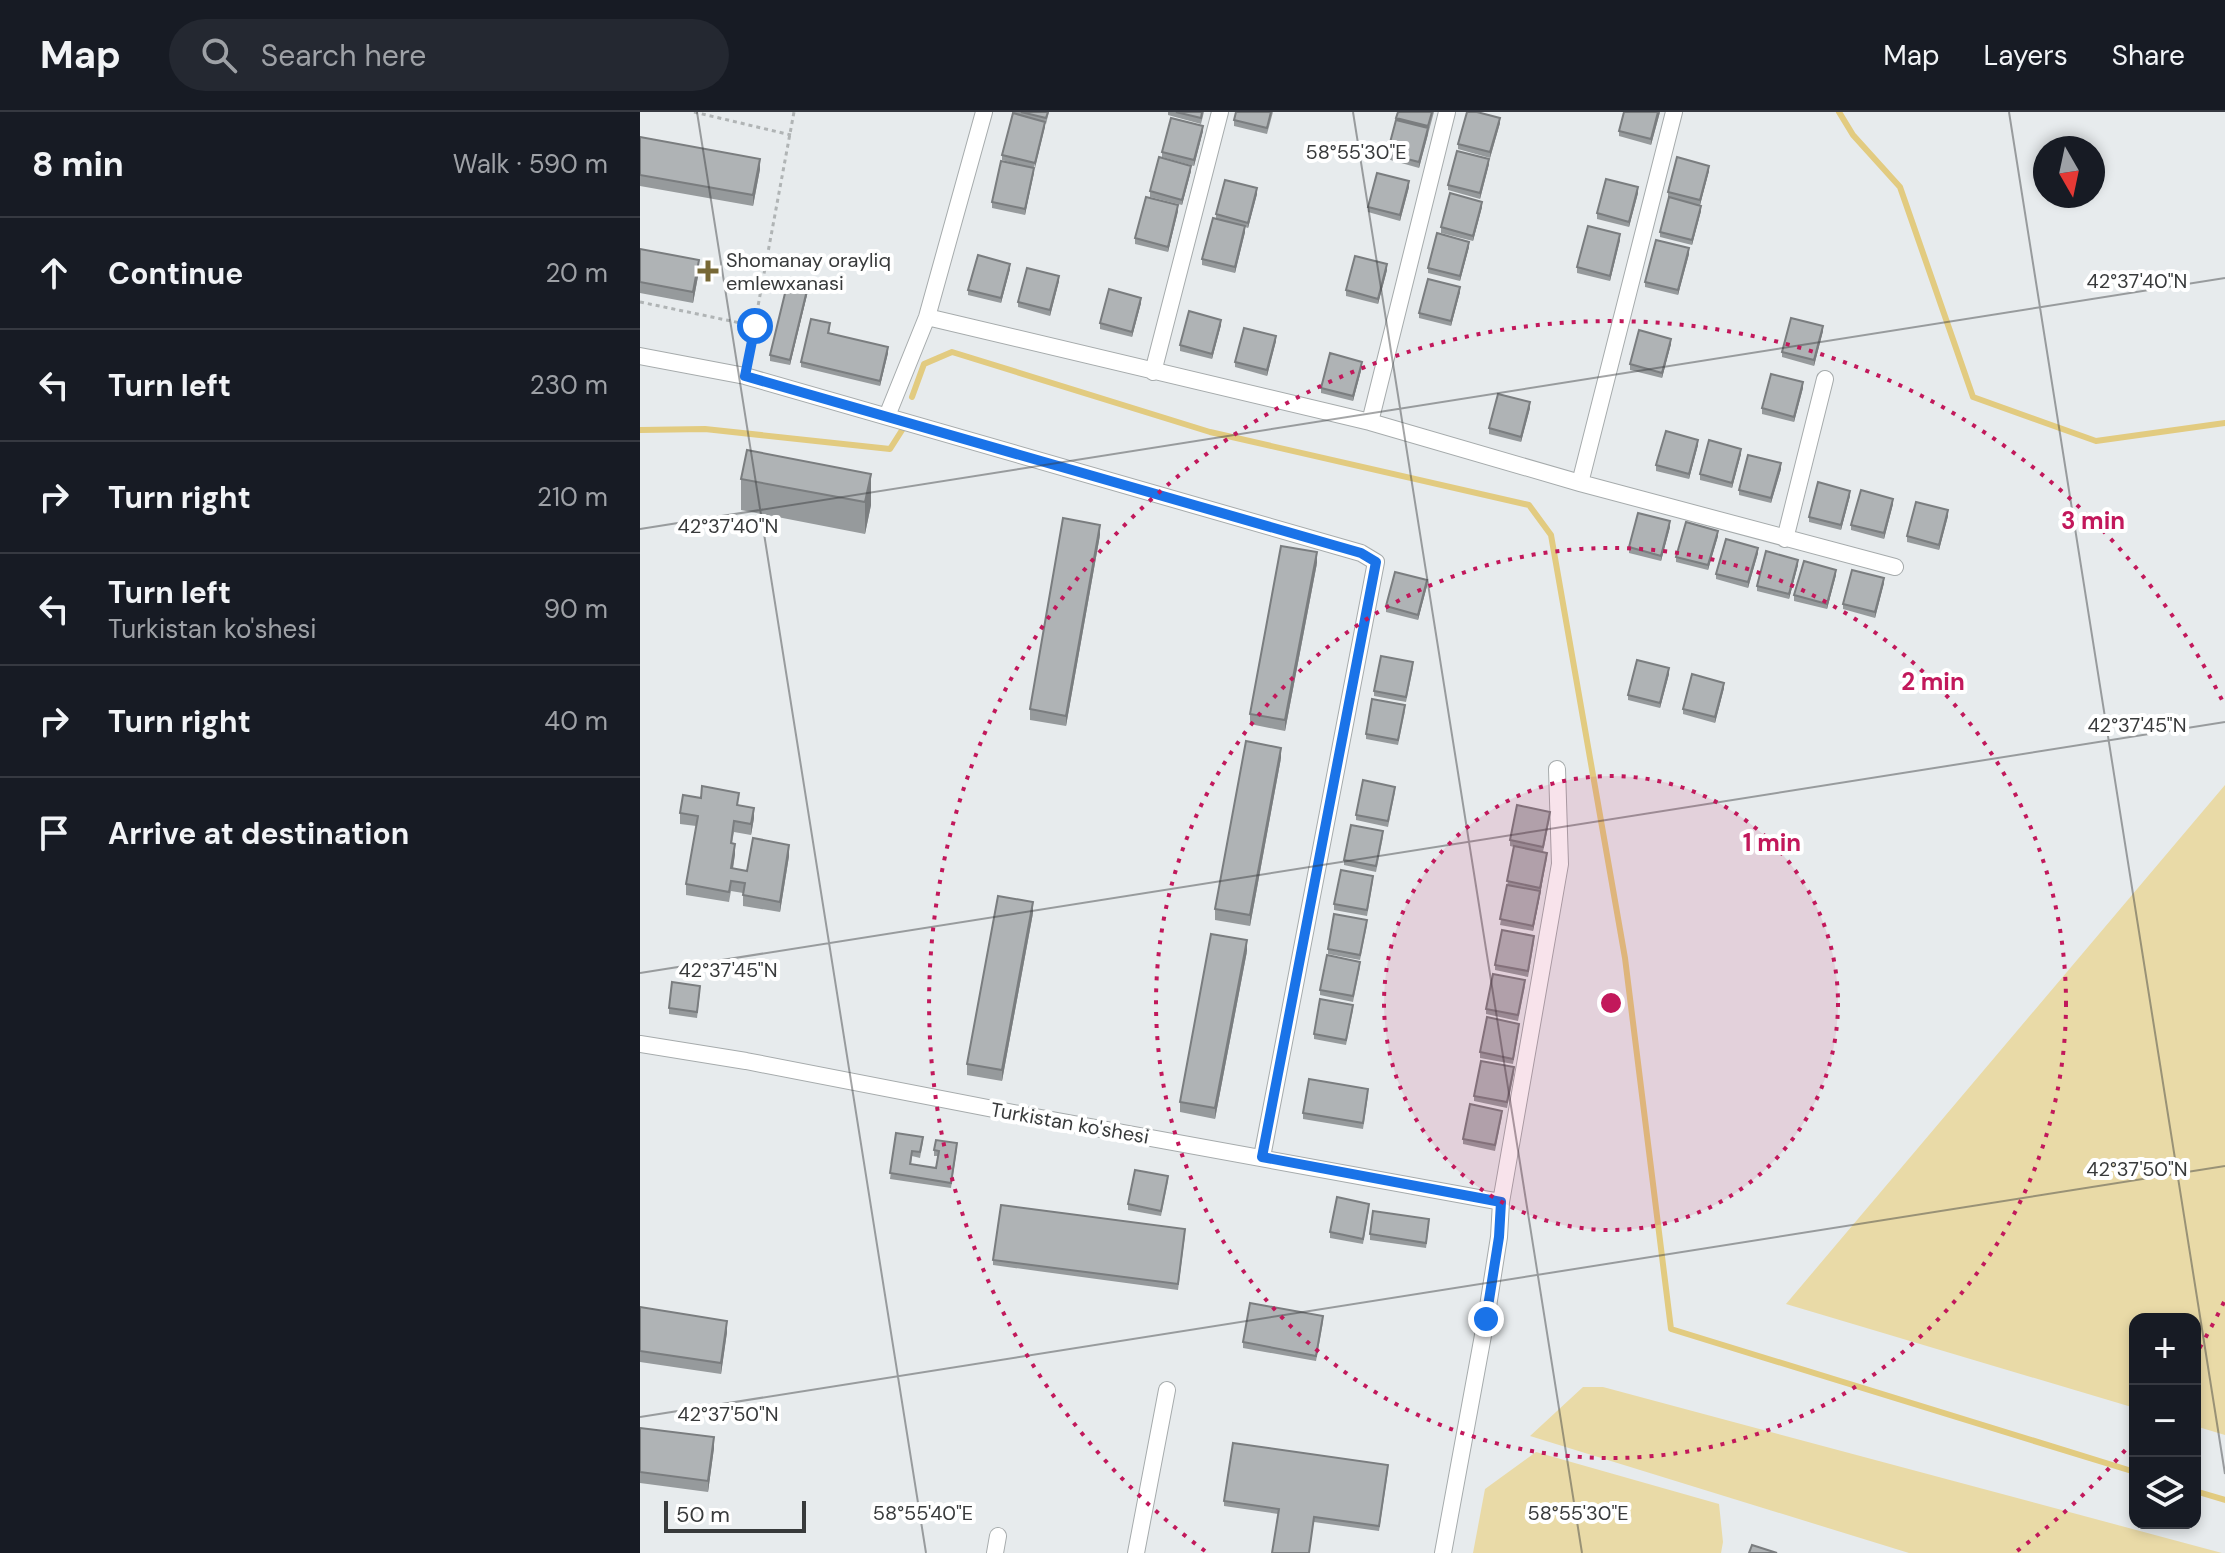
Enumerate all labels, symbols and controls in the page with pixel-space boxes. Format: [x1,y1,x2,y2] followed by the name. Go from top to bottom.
[169,19,729,91] search box
[40,30,121,80] text: Map
[197,33,241,77] icon: search
[261,36,426,75] text: Search here
[1883,37,1940,74] text: Map
[1984,37,2068,74] text: Layers
[2112,37,2185,74] text: Share
[2033,136,2105,208] north arrow
[1305,139,1407,165] text: 58°55'30"E
[32,142,124,187] text: 8 min
[453,147,608,181] text: Walk · 590 m
[726,247,891,296] place label: Shomanay orayliq emlewxanasi
[32,251,76,295] icon: ahead
[108,254,243,293] text: Continue
[545,256,608,290] text: 20 m
[697,260,719,282] marker: Shomanay orayliq emlewxanasi
[2087,268,2187,294] text: 42°37'40"N
[737,308,773,344] route start
[32,363,76,407] icon: left
[108,366,231,405] text: Turn left
[530,368,608,402] text: 230 m
[32,475,76,519] icon: right
[108,478,251,517] text: Turn right
[537,480,608,514] text: 210 m
[2061,505,2125,536] text: 3 min
[678,513,778,539] text: 42°37'40"N
[108,573,231,612] text: Turn left
[32,587,76,631] icon: left
[544,592,608,626] text: 90 m
[108,612,316,646] text: Turkistan ko'shesi
[1901,666,1965,697] text: 2 min
[32,699,76,743] icon: right
[108,702,251,741] text: Turn right
[544,704,608,738] text: 40 m
[2087,712,2187,738] text: 42°37'45"N
[32,811,76,855] icon: arrive
[108,814,409,853] text: Arrive at destination
[1743,827,1801,858] text: 1 min
[678,957,778,983] text: 42°37'45"N
[1597,989,1625,1017] centre of rings
[989,1096,1151,1150] street label: Turkistan ko'shesi
[2086,1156,2188,1182] text: 42°37'50"N
[1468,1301,1504,1337] route end
[2129,1313,2201,1529] map controls
[2129,1313,2201,1385] button: +
[2129,1385,2201,1457] button: −
[677,1401,779,1427] text: 42°37'50"N
[2129,1457,2201,1529] button: layers
[664,1497,806,1533] scale bar
[676,1500,730,1529] text: 50 m
[873,1500,973,1526] text: 58°55'40"E
[1527,1500,1629,1526] text: 58°55'30"E

